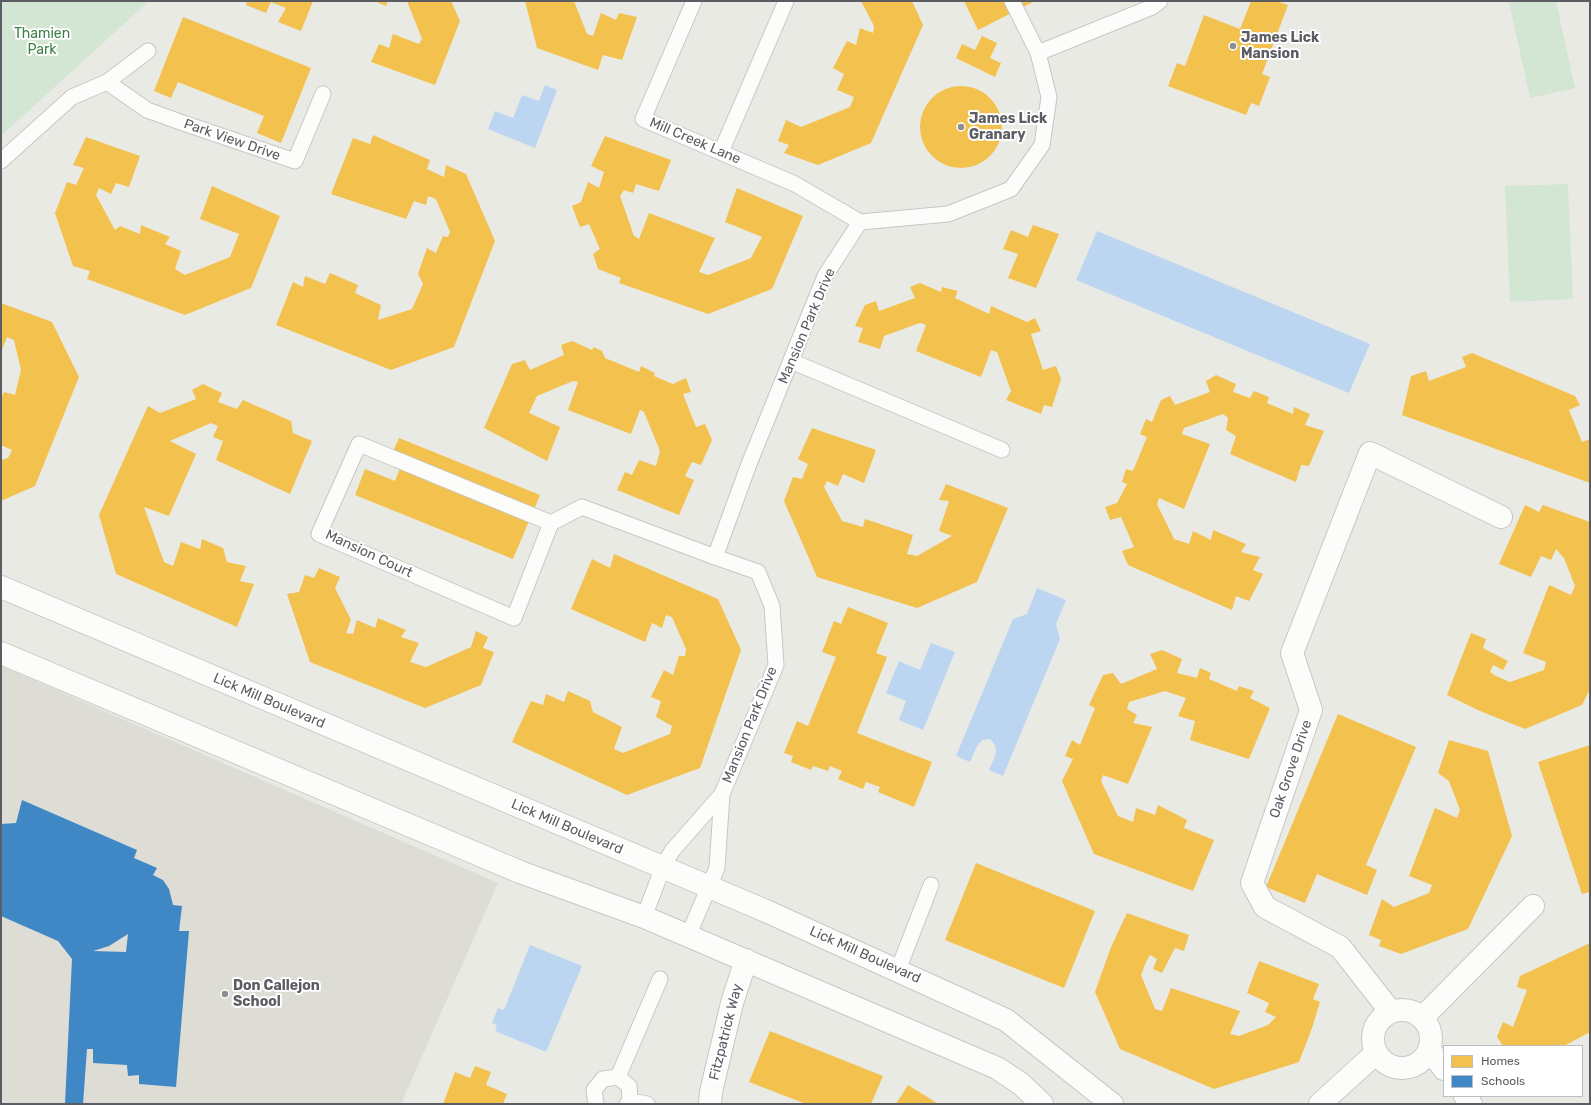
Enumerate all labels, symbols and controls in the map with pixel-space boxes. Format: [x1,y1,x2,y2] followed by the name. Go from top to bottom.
[14,26,70,58] park label: Thamien Park
[1241,30,1319,62] place label: James Lick Mansion
[1228,41,1238,51] marker: James Lick Mansion
[969,111,1047,144] place label: James Lick Granary
[647,114,743,168] street label: Mill Creek Lane
[181,116,283,164] street label: Park View Drive
[956,122,966,132] marker: James Lick Granary
[775,266,839,386] street label: Mansion Park Drive
[323,526,415,582] street label: Mansion Court
[719,664,781,786] street label: Mansion Park Drive
[211,670,327,732] street label: Lick Mill Boulevard
[1266,718,1316,820] street label: Oak Grove Drive
[509,796,625,858] street label: Lick Mill Boulevard
[807,923,923,987] street label: Lick Mill Boulevard
[233,978,320,1010] place label: Don Callejon School
[706,982,746,1082] street label: Fitzpatrick Way
[220,989,230,999] marker: Don Callejon School
[1443,1045,1583,1097] legend
[1481,1054,1520,1068] text: Homes
[1481,1074,1525,1088] text: Schools

